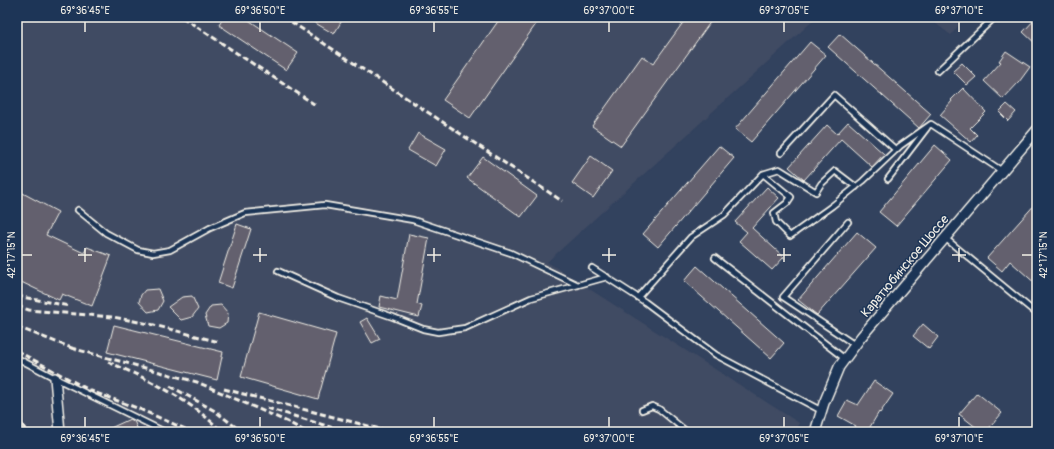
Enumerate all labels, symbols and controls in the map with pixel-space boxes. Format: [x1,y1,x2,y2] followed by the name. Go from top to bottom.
[60,5,110,17] text: 69°36'45"E
[235,5,285,17] text: 69°36'50"E
[410,5,458,17] text: 69°36'55"E
[583,5,635,17] text: 69°37'00"E
[759,5,809,17] text: 69°37'05"E
[935,5,983,17] text: 69°37'10"E
[857,211,953,320] street label: Каратюбинское Шоссе
[6,231,18,279] text: 42°17'15"N
[1038,231,1050,279] text: 42°17'15"N
[60,433,110,445] text: 69°36'45"E
[235,433,285,445] text: 69°36'50"E
[410,433,458,445] text: 69°36'55"E
[583,433,635,445] text: 69°37'00"E
[759,433,809,445] text: 69°37'05"E
[935,433,983,445] text: 69°37'10"E

